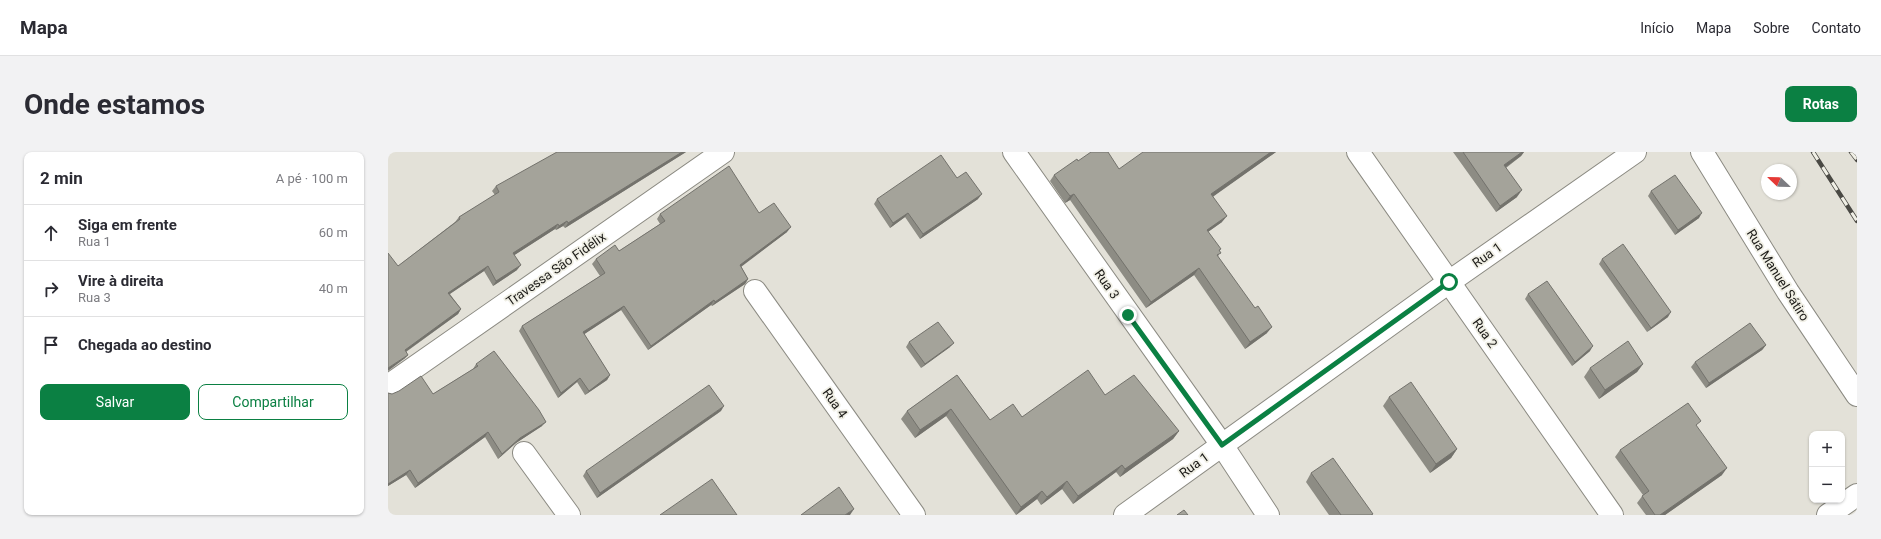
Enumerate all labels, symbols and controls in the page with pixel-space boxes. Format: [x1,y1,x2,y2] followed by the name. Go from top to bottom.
[20,16,68,39] text: Mapa
[1640,20,1674,36] text: Início
[1696,20,1731,36] text: Mapa
[1753,20,1790,36] text: Sobre
[1812,20,1861,36] text: Contato
[1785,86,1857,122] button: Rotas
[24,88,205,121] text: Onde estamos
[1761,164,1797,200] north arrow
[40,168,83,188] text: 2 min
[276,171,348,186] text: A pé · 100 m
[78,216,177,234] text: Siga em frente
[40,222,62,244] icon: ahead
[319,225,348,240] text: 60 m
[1744,226,1812,324] street label: Rua Manuel Sátiro
[503,229,609,309] street label: Travessa São Fidélix
[78,234,111,249] text: Rua 1
[1469,239,1505,271] street label: Rua 1
[1091,266,1123,302] street label: Rua 3
[78,272,164,290] text: Vire à direita
[1440,273,1458,291] route start
[40,278,62,300] icon: right
[319,281,348,296] text: 40 m
[78,290,111,305] text: Rua 3
[1119,306,1137,324] route end
[1469,315,1501,351] street label: Rua 2
[40,334,62,356] icon: arrive
[78,336,212,354] text: Chegada ao destino
[40,384,190,420] button: Salvar
[198,384,348,420] button: Compartilhar
[819,385,851,421] street label: Rua 4
[1809,431,1845,503] map controls
[1809,431,1845,467] button: +
[1176,449,1212,481] street label: Rua 1
[1809,467,1845,503] button: −

